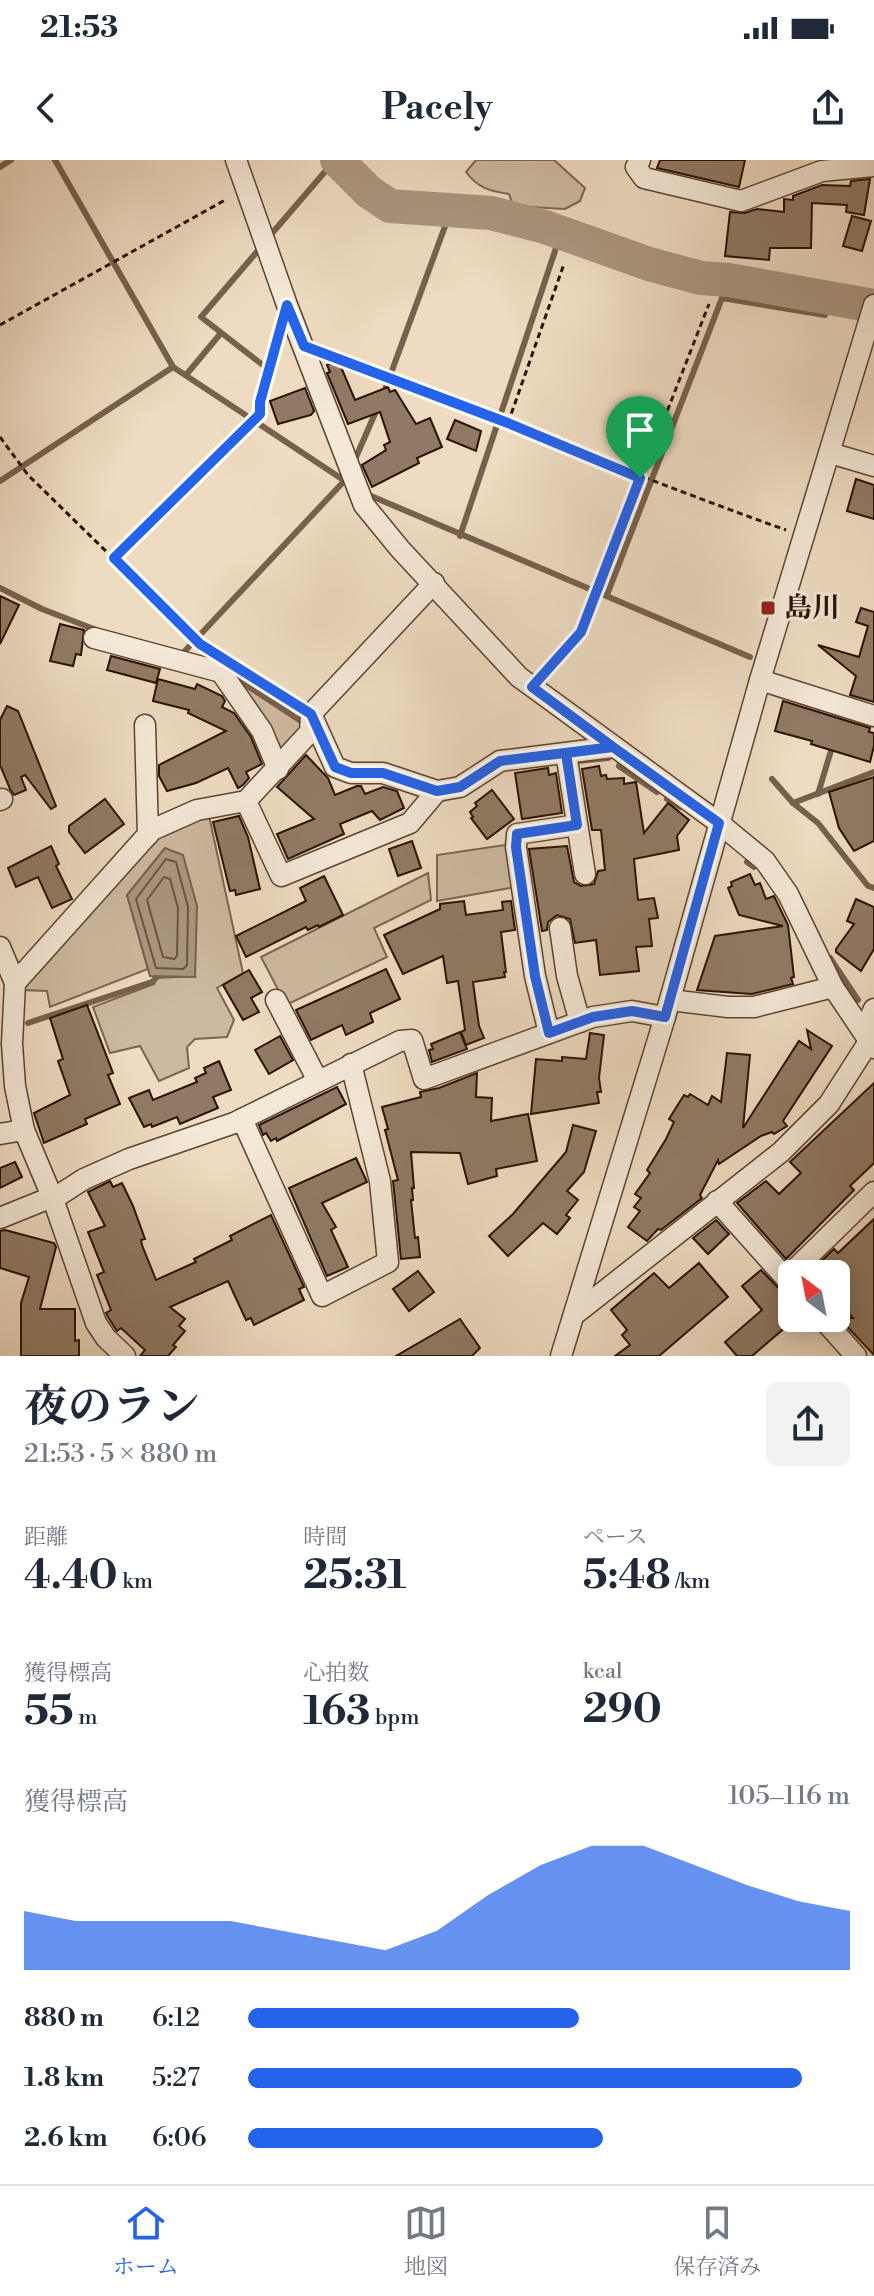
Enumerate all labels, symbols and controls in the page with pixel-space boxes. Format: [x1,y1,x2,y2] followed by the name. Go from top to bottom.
[40,9,118,47] text: 21:53
[24,86,68,130] icon: back
[381,86,493,131] text: Pacely
[806,86,850,130] icon: share
[606,396,674,478] pin
[618,408,662,452] icon: arrive
[784,591,840,626] place label: 島川
[759,599,777,617] marker: 島川
[778,1260,850,1332] north arrow
[778,1260,850,1332] map controls
[24,1380,200,1435] text: 夜のラン
[766,1382,850,1466] button: share
[24,1438,217,1470] text: 21:53 · 5 × 880 m
[24,1524,68,1551] text: 距離
[303,1524,347,1551] text: 時間
[583,1524,648,1551] text: ペース
[24,1551,118,1601] text: 4.40
[303,1551,406,1601] text: 25:31
[583,1551,671,1601] text: 5:48
[118,1568,153,1595] text: km
[671,1568,710,1595] text: /km
[583,1658,623,1685] text: kcal
[24,1660,112,1687] text: 獲得標高
[303,1660,369,1687] text: 心拍数
[583,1685,662,1735] text: 290
[24,1687,74,1737] text: 55
[303,1687,370,1737] text: 163
[74,1704,97,1731] text: m
[370,1704,419,1731] text: bpm
[728,1780,850,1812] text: 105–116 m
[24,1786,128,1818] text: 獲得標高
[24,2002,104,2034] text: 880 m
[152,2002,200,2034] text: 6:12
[24,2062,104,2094] text: 1.8 km
[152,2062,200,2094] text: 5:27
[24,2122,108,2154] text: 2.6 km
[152,2122,207,2154] text: 6:06
[113,2201,179,2281] tab: ホーム
[404,2201,448,2281] tab: 地図
[673,2201,761,2281] tab: 保存済み

